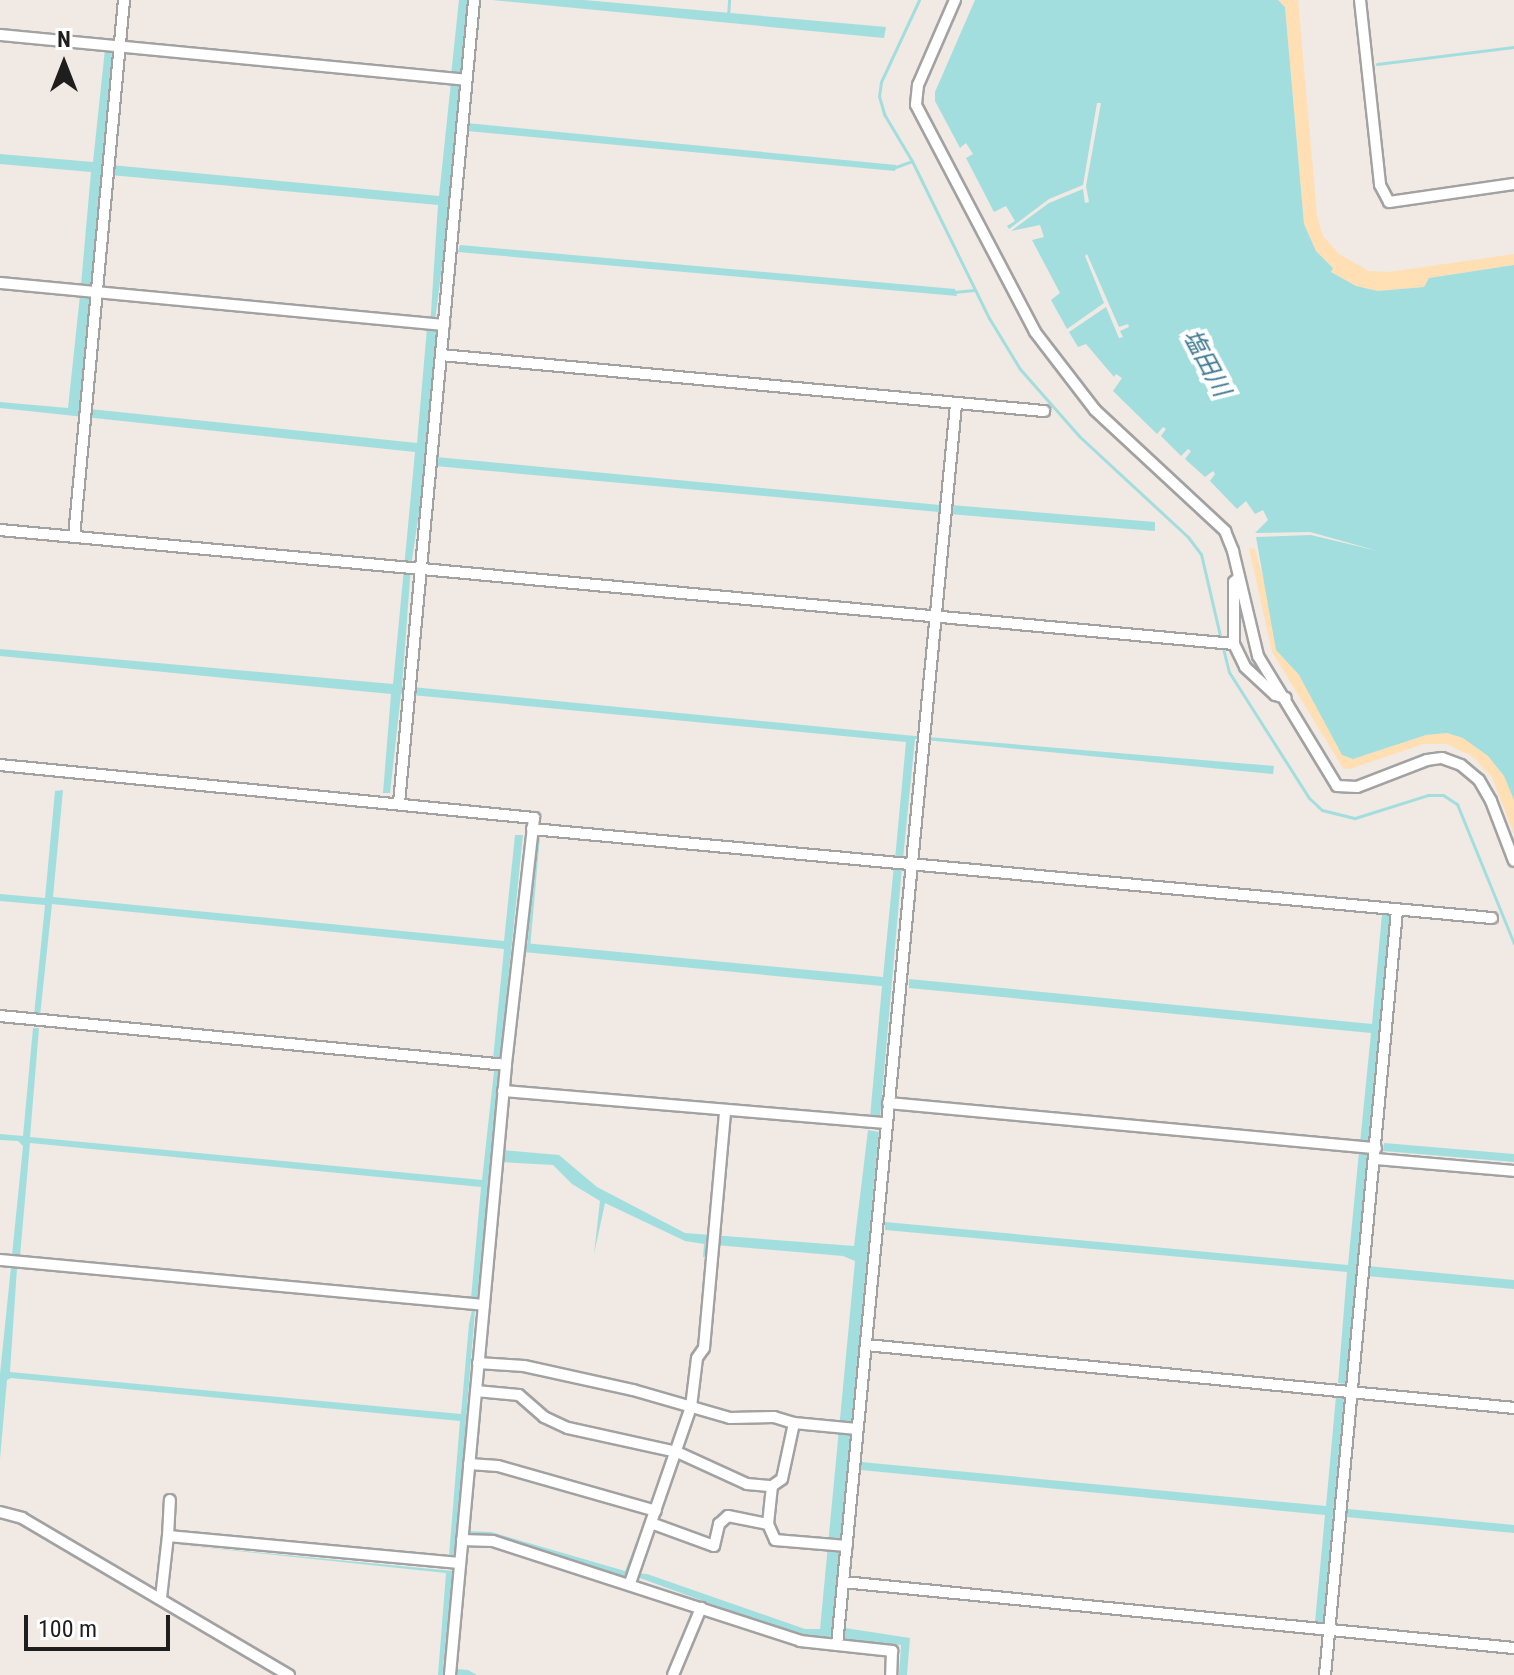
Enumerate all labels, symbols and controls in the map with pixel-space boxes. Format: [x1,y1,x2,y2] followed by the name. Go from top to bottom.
[24,24,104,104] north arrow
[57,27,71,52] text: N
[1176,324,1236,402] water label: 塩田川
[28,1599,174,1649] scale bar
[38,1615,97,1643] text: 100 m

